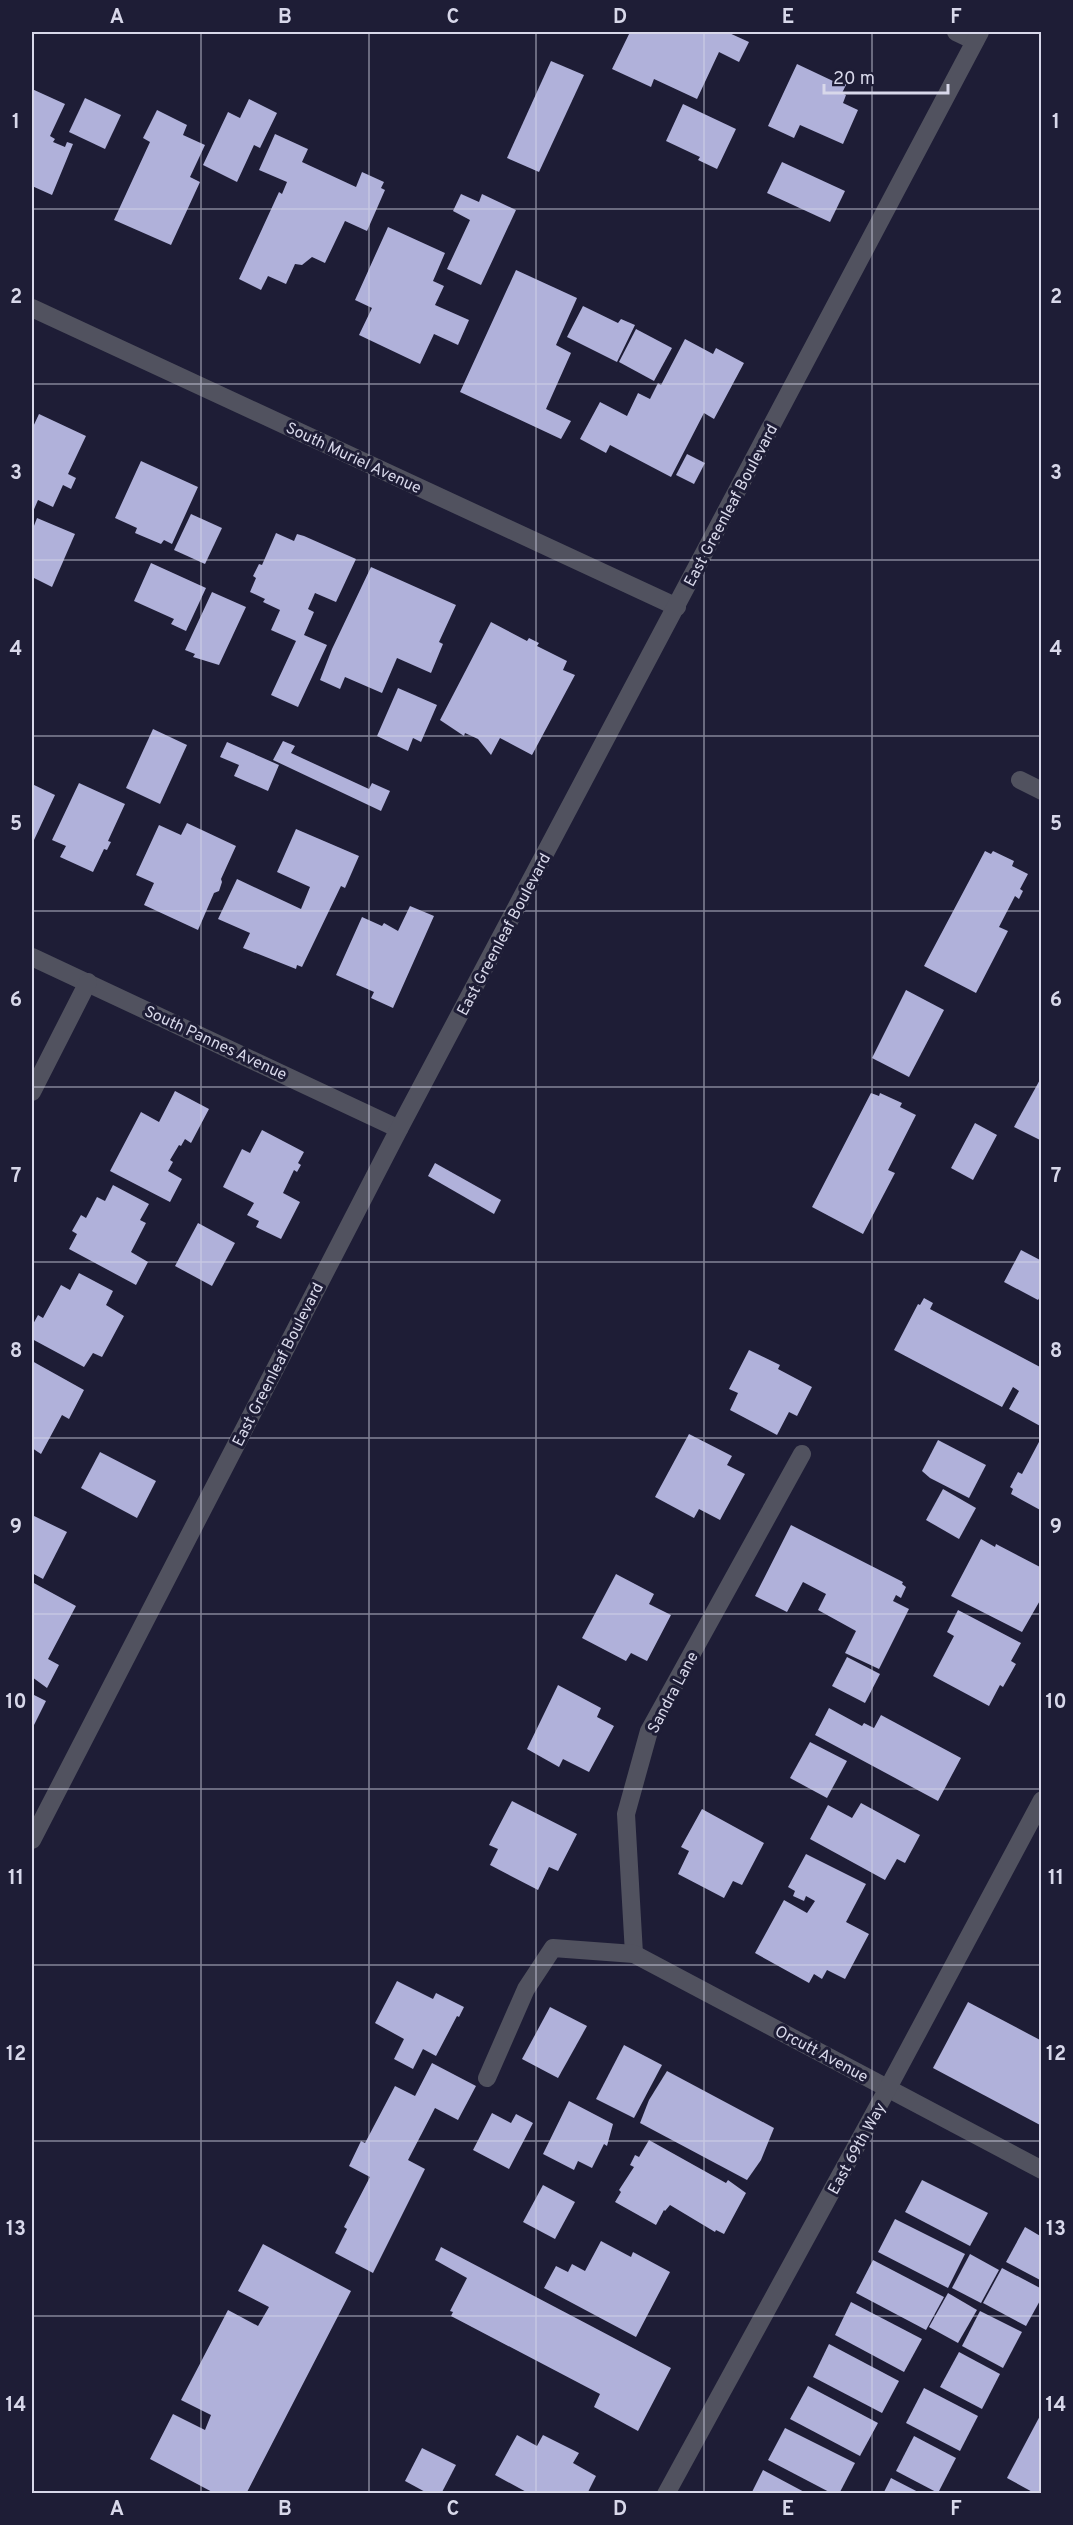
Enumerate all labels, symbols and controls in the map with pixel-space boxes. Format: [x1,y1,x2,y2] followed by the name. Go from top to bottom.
[110,5,124,31] text: A
[278,5,292,31] text: B
[447,5,459,31] text: C
[613,5,627,31] text: D
[782,5,794,31] text: E
[950,5,962,31] text: F
[824,57,948,95] scale bar
[833,68,875,91] text: 20 m
[12,110,20,136] text: 1
[1052,110,1060,136] text: 1
[10,285,22,311] text: 2
[1050,285,1062,311] text: 2
[282,419,424,499] street label: South Muriel Avenue
[680,421,783,591] street label: East Greenleaf Boulevard
[10,461,22,487] text: 3
[1050,461,1062,487] text: 3
[10,637,22,663] text: 4
[1050,637,1062,663] text: 4
[10,812,22,838] text: 5
[1050,812,1062,838] text: 5
[453,850,556,1020] street label: East Greenleaf Boulevard
[10,988,22,1014] text: 6
[1050,988,1062,1014] text: 6
[141,1002,290,1086] street label: South Pannes Avenue
[11,1164,21,1190] text: 7
[1051,1164,1061,1190] text: 7
[229,1280,329,1450] street label: East Greenleaf Boulevard
[10,1339,22,1365] text: 8
[1050,1339,1062,1365] text: 8
[10,1515,22,1541] text: 9
[1050,1515,1062,1541] text: 9
[644,1649,704,1737] street label: Sandra Lane
[5,1690,27,1716] text: 10
[1045,1690,1067,1716] text: 10
[8,1866,24,1892] text: 11
[1048,1866,1064,1892] text: 11
[771,2022,871,2088] street label: Orcutt Avenue
[6,2042,26,2068] text: 12
[1046,2042,1066,2068] text: 12
[824,2100,891,2198] street label: East 69th Way
[6,2217,26,2243] text: 13
[1046,2217,1066,2243] text: 13
[6,2393,26,2419] text: 14
[1046,2393,1066,2419] text: 14
[110,2497,124,2523] text: A
[278,2497,292,2523] text: B
[447,2497,459,2523] text: C
[613,2497,627,2523] text: D
[782,2497,794,2523] text: E
[950,2497,962,2523] text: F

